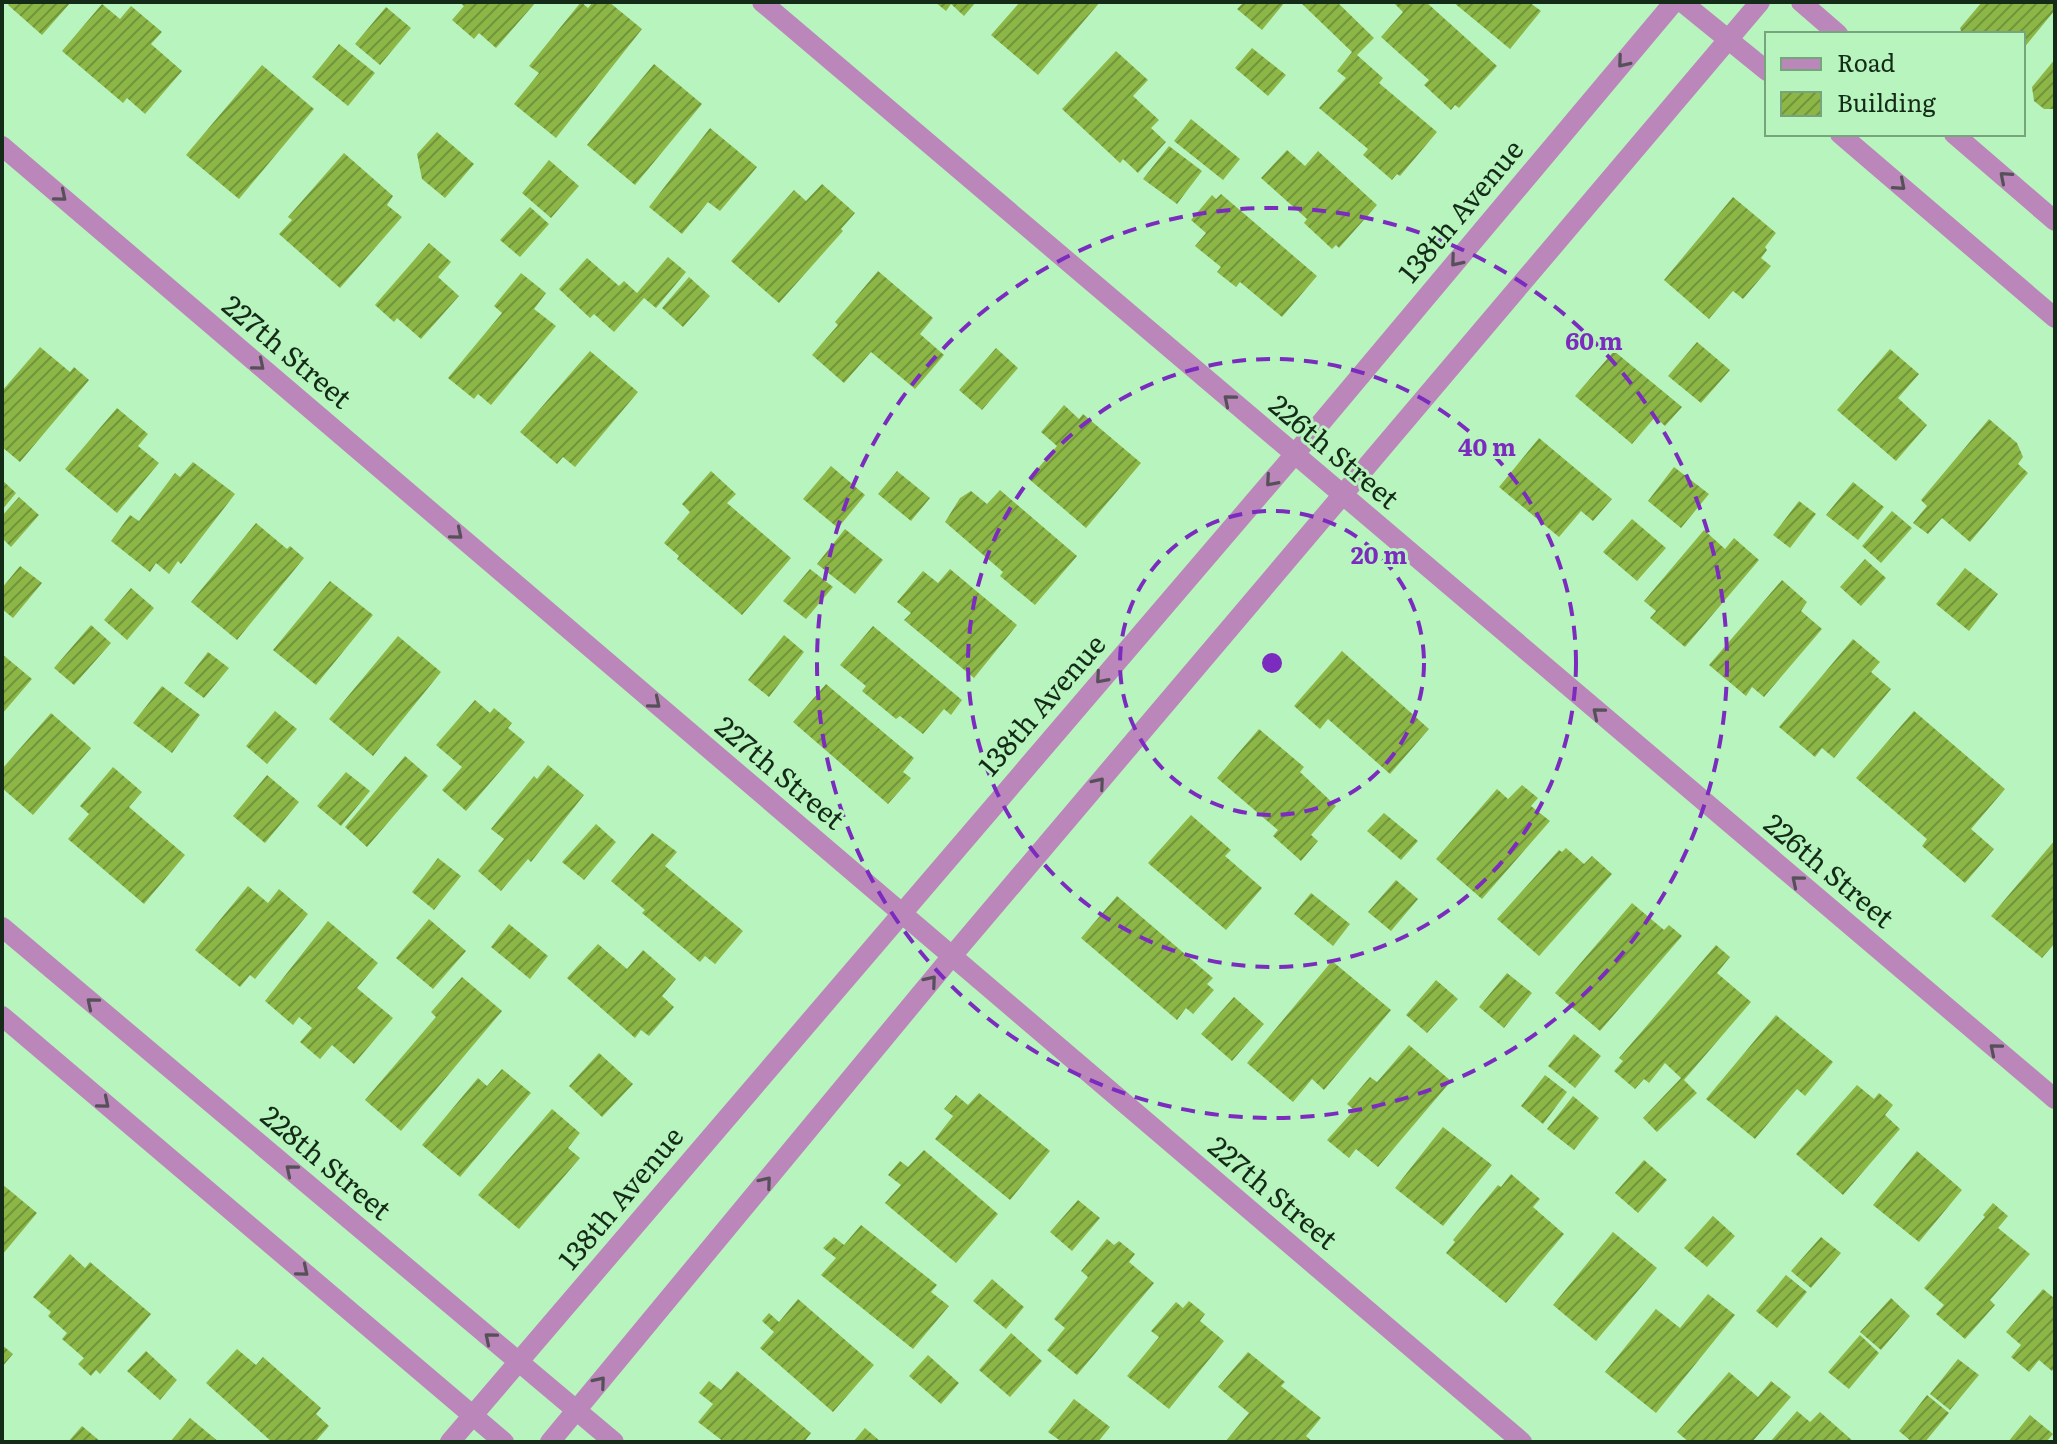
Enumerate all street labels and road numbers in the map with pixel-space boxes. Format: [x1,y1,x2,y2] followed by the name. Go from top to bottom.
[1387,129,1532,291] street label: 138th Avenue
[214,284,363,418] street label: 227th Street
[1261,383,1410,518] street label: 226th Street
[967,624,1114,784] street label: 138th Avenue
[707,705,856,839] street label: 227th Street
[1756,802,1905,937] street label: 226th Street
[253,1094,402,1229] street label: 228th Street
[547,1116,692,1278] street label: 138th Avenue
[1200,1125,1349,1259] street label: 227th Street

